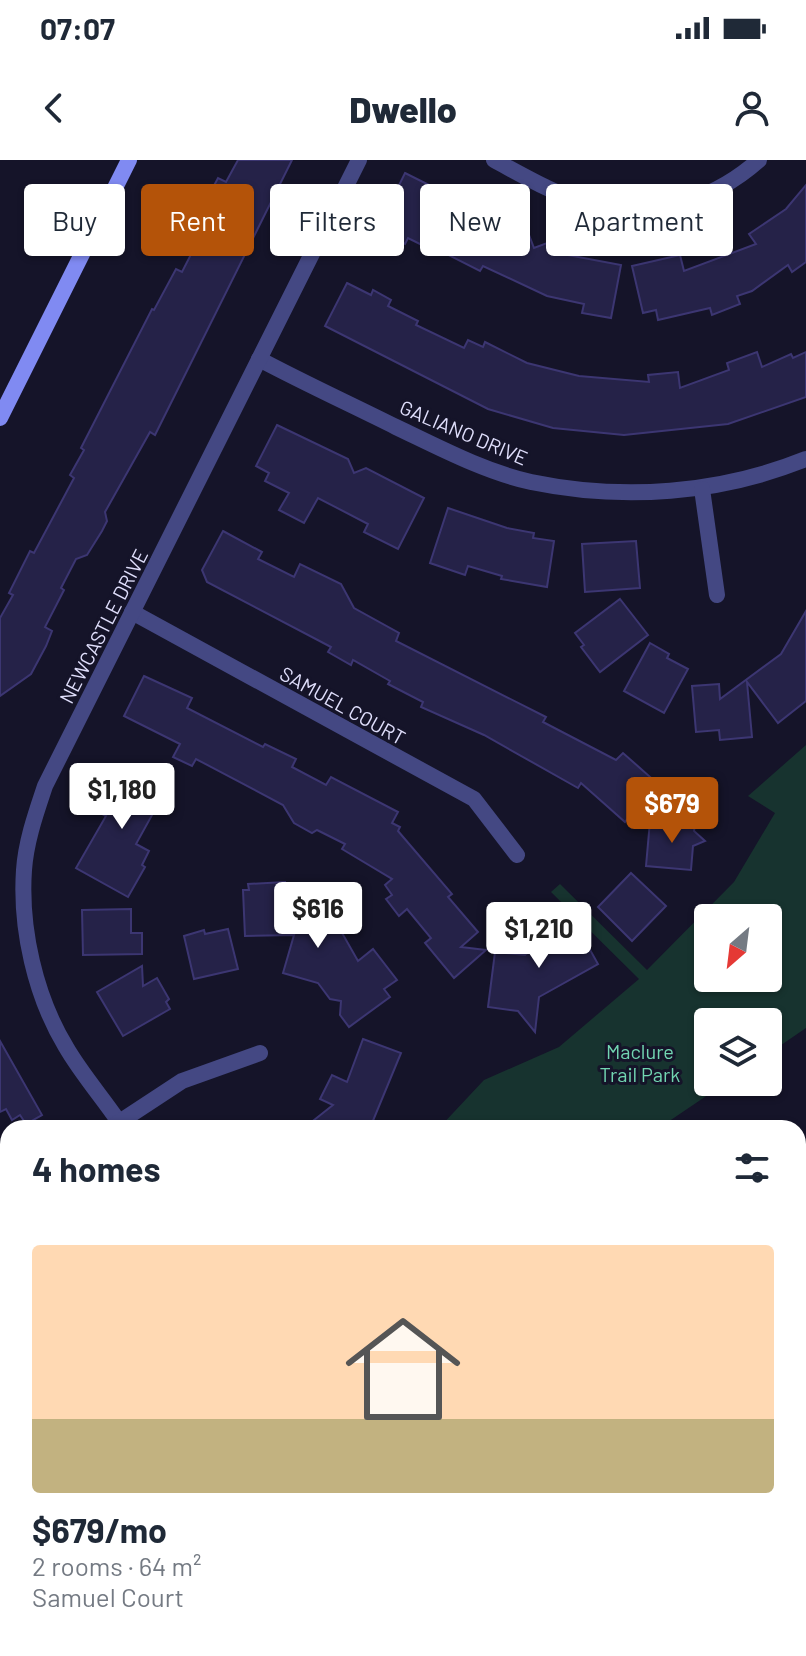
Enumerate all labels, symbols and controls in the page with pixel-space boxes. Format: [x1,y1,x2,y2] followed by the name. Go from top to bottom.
[40,10,115,46] text: 07:07
[32,86,76,130] icon: back
[730,86,774,130] icon: person
[349,87,457,130] text: Dwello
[24,184,125,256] chip: Buy
[141,184,254,256] chip: Rent
[270,184,404,256] chip: Filters
[420,184,530,256] chip: New
[546,184,733,256] chip: Apartment
[397,394,531,470] street label: GALIANO DRIVE
[54,545,152,707] street label: NEWCASTLE DRIVE
[276,661,410,749] street label: SAMUEL COURT
[57,763,187,831] pin: $1,180
[87,773,157,804] text: $1,180
[625,777,719,845] pin: $679
[644,787,700,818] text: $679
[271,882,365,950] pin: $616
[292,892,344,923] text: $616
[474,902,604,970] pin: $1,210
[694,904,782,992] north arrow
[694,904,782,1096] map controls
[504,912,574,943] text: $1,210
[694,1008,782,1096] button: layers
[600,1039,680,1086] park label: Maclure Trail Park
[730,1146,774,1190] icon: filters
[32,1148,161,1189] text: 4 homes
[331,1297,475,1441] icon: home
[32,1509,167,1550] text: $679/mo
[32,1550,202,1581] text: 2 rooms · 64 m²
[32,1581,184,1612] text: Samuel Court

